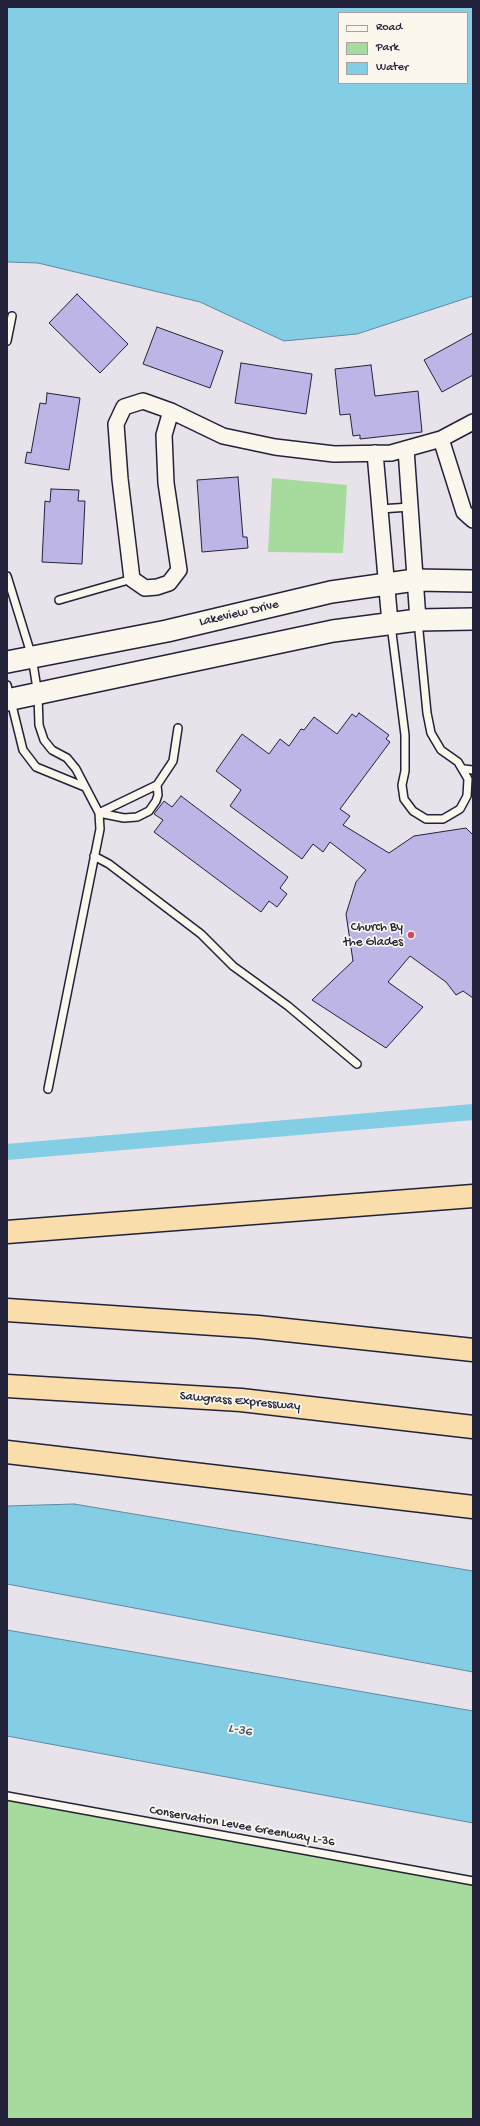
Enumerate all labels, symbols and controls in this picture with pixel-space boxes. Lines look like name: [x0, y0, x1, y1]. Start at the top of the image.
legend: [338, 12, 468, 84]
text: Road: [376, 21, 402, 35]
text: Park: [376, 41, 399, 55]
text: Water: [376, 61, 408, 75]
street label: Lakeview Drive: [198, 597, 280, 631]
place label: Church By the Glades: [344, 920, 403, 951]
marker: Church By the Glades: [406, 930, 416, 940]
street label: Sawgrass Expressway: [179, 1389, 301, 1415]
water label: L-36: [227, 1720, 253, 1742]
street label: Conservation Levee Greenway L-36: [148, 1803, 336, 1851]

